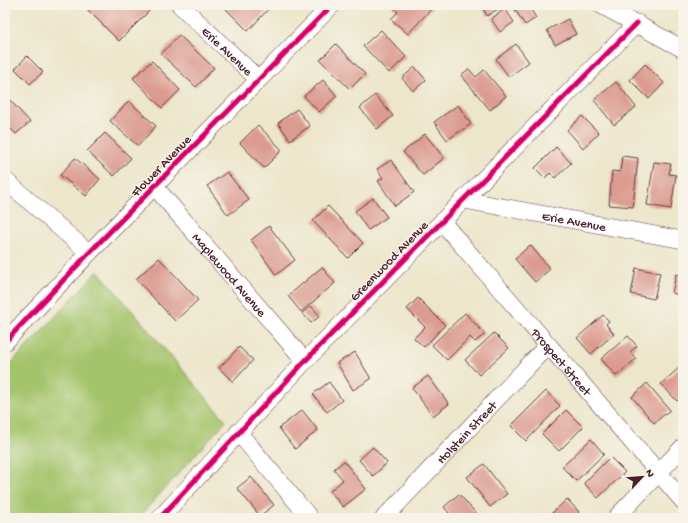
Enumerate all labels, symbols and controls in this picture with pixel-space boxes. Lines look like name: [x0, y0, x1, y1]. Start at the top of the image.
street label: Erie Avenue: [198, 25, 255, 80]
street label: Flower Avenue: [128, 133, 195, 201]
street label: Erie Avenue: [541, 209, 607, 236]
street label: Greenwood Avenue: [348, 218, 432, 305]
street label: Maplewood Avenue: [188, 231, 269, 321]
street label: Prospect Street: [527, 325, 595, 401]
street label: Holstein Street: [434, 398, 502, 468]
north arrow: [622, 457, 662, 497]
text: N: [642, 468, 656, 479]

